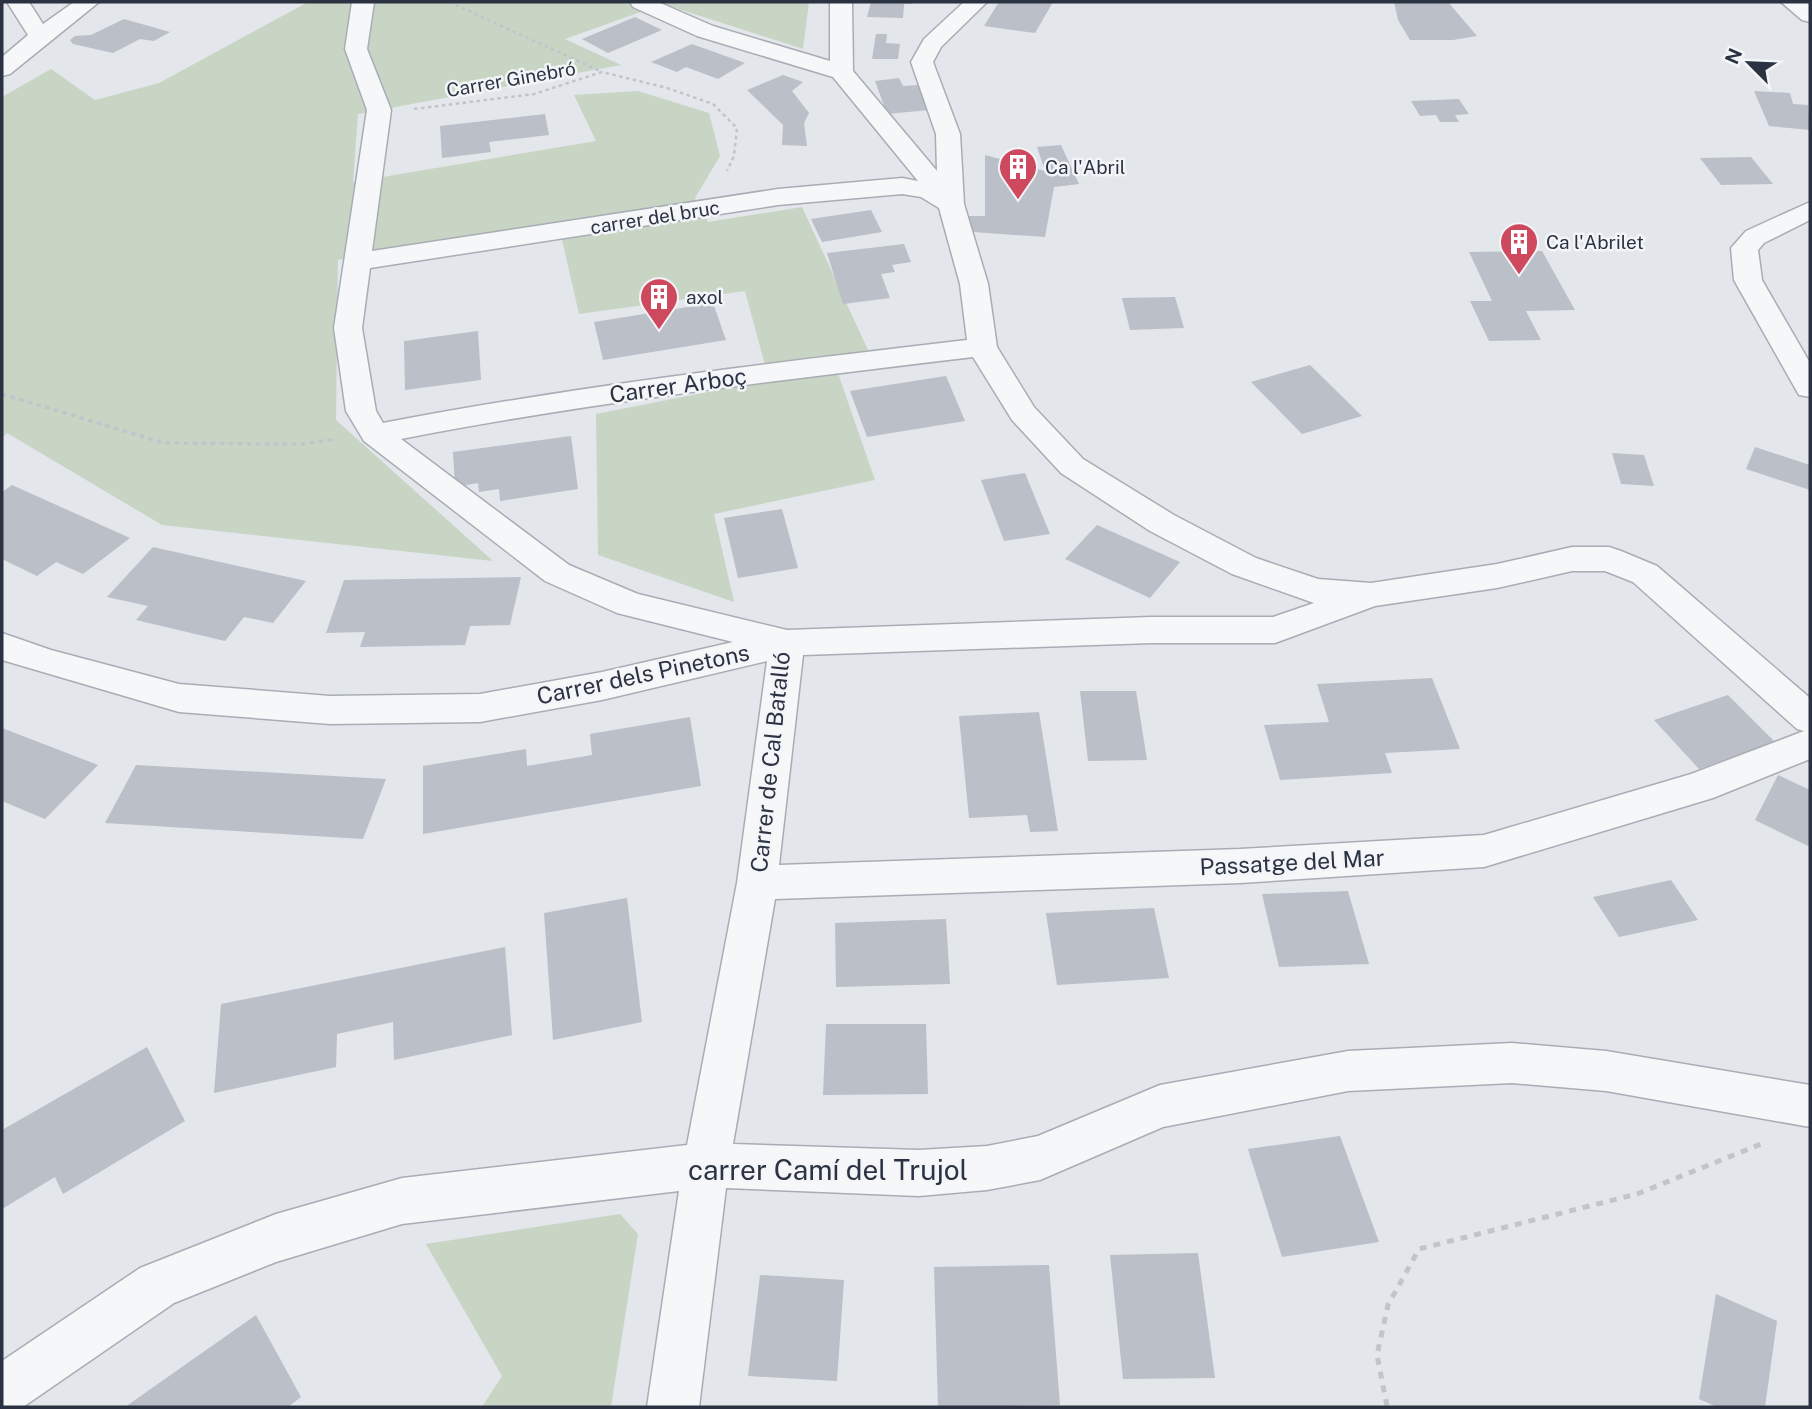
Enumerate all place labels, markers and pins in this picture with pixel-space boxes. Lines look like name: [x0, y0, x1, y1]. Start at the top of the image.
building icon: Ca l'Abril: [997, 146, 1039, 201]
place label: Ca l'Abril: [1045, 156, 1126, 178]
building icon: Ca l'Abrilet: [1498, 221, 1540, 276]
place label: Ca l'Abrilet: [1546, 231, 1644, 253]
building icon: axol: [638, 276, 680, 331]
place label: axol: [686, 286, 723, 308]

